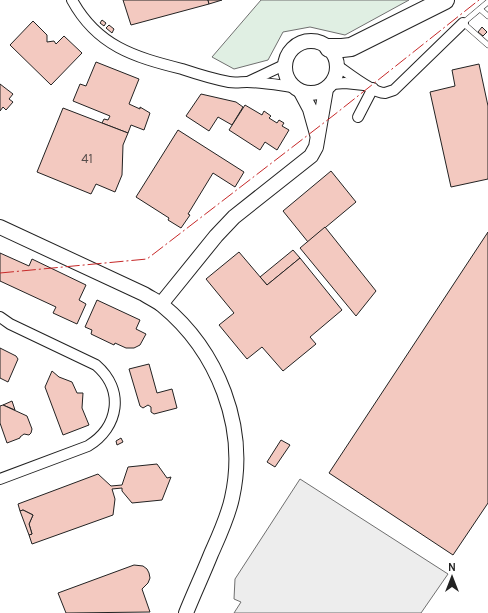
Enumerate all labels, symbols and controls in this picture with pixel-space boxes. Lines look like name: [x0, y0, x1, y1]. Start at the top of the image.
house number: 41: [81, 151, 93, 166]
north arrow: [432, 557, 472, 597]
text: N: [448, 561, 456, 574]

